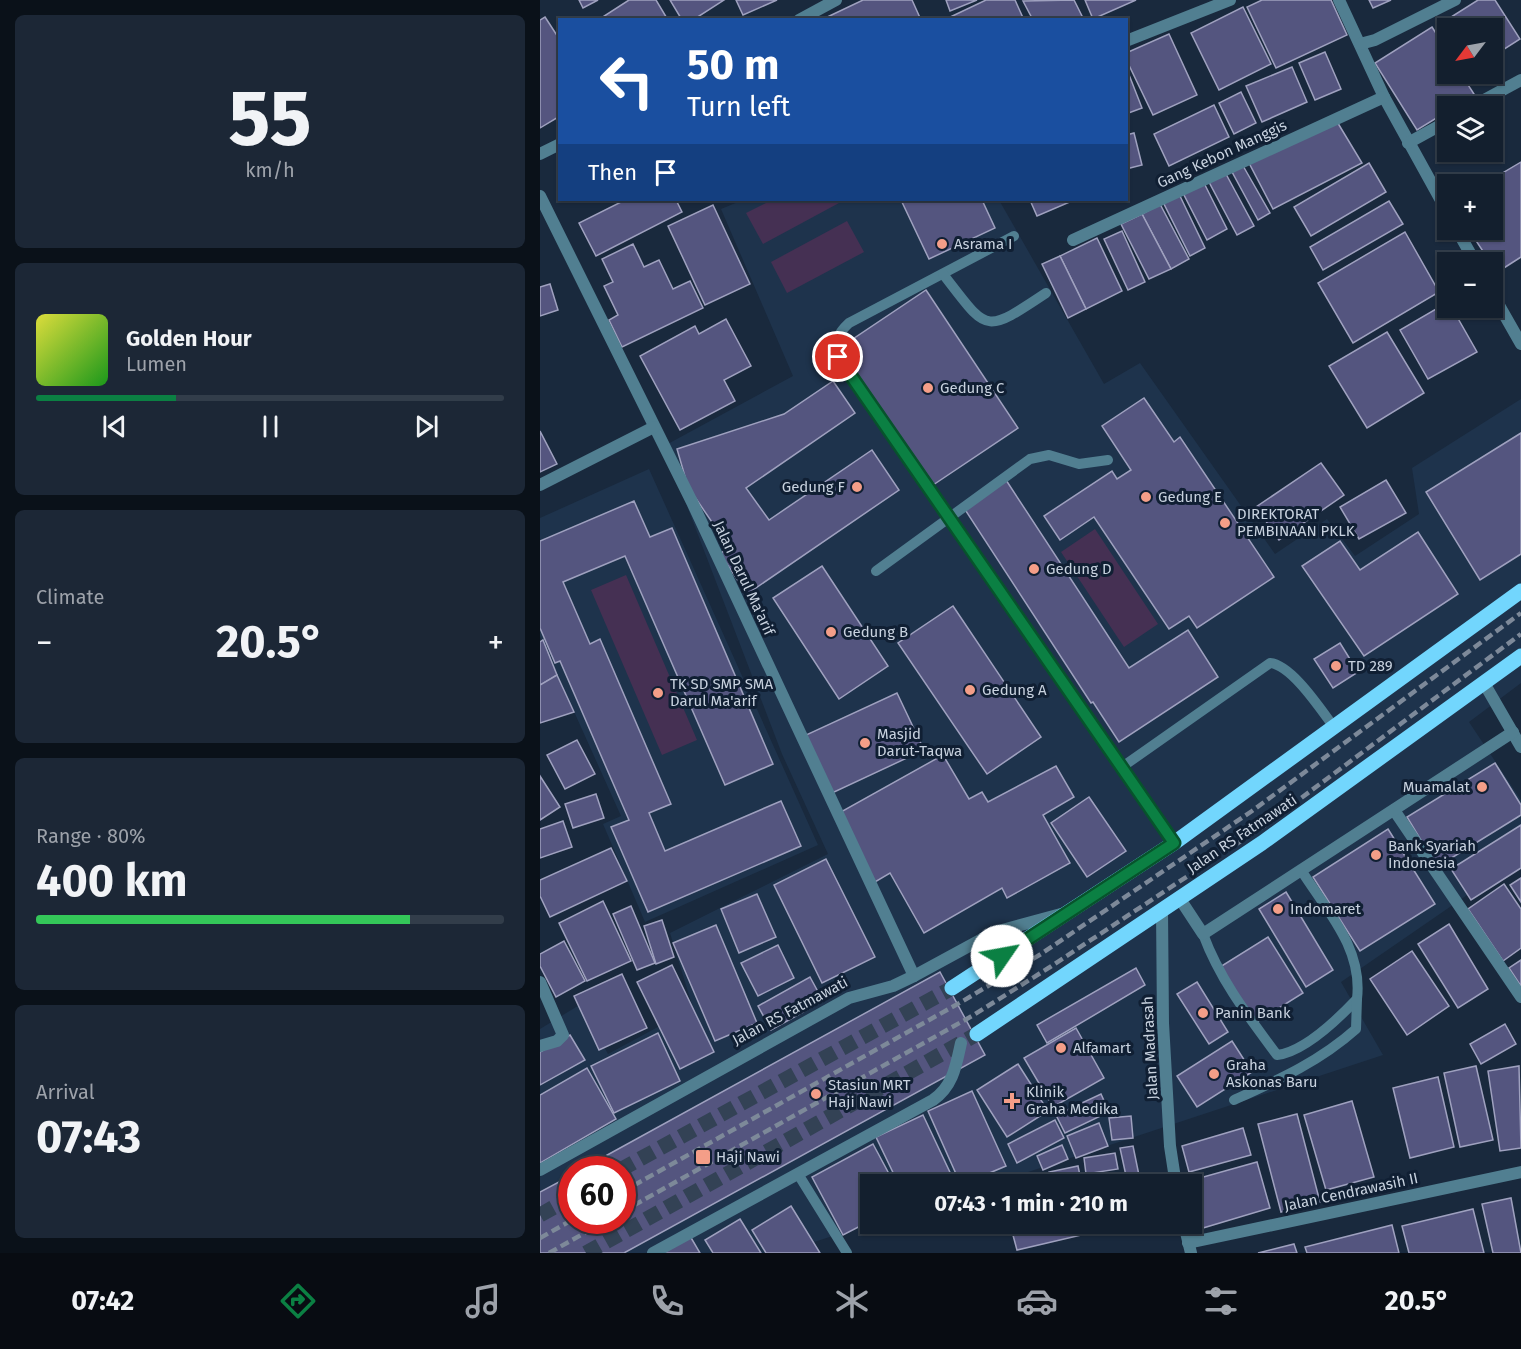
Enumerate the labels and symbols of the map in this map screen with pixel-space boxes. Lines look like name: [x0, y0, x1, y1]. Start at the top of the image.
north arrow: [1437, 18, 1503, 84]
street label: Gang Kebon Manggis: [1154, 116, 1290, 192]
place label: Asrama I: [954, 235, 1012, 253]
marker: Asrama I: [935, 237, 949, 251]
pin: [812, 331, 863, 382]
place label: Gedung C: [940, 379, 1005, 397]
marker: Gedung C: [921, 381, 935, 395]
place label: Gedung F: [782, 478, 845, 496]
marker: Gedung F: [850, 480, 864, 494]
place label: Gedung E: [1158, 488, 1222, 506]
marker: Gedung E: [1139, 490, 1153, 504]
place label: DIREKTORAT PEMBINAAN PKLK: [1237, 505, 1355, 540]
marker: DIREKTORAT PEMBINAAN PKLK: [1218, 516, 1232, 530]
street label: Jalan Darul Ma'arif: [710, 518, 779, 639]
place label: Gedung D: [1046, 560, 1112, 578]
marker: Gedung D: [1027, 562, 1041, 576]
place label: Gedung B: [843, 623, 908, 641]
marker: Gedung B: [824, 625, 838, 639]
place label: TD 289: [1348, 657, 1393, 675]
marker: TD 289: [1329, 659, 1343, 673]
place label: TK SD SMP SMA Darul Ma'arif: [670, 675, 773, 710]
place label: Gedung A: [982, 681, 1047, 699]
marker: Gedung A: [963, 683, 977, 697]
marker: TK SD SMP SMA Darul Ma'arif: [651, 686, 665, 700]
place label: Masjid Darut-Taqwa: [877, 725, 962, 760]
marker: Masjid Darut-Taqwa: [858, 736, 872, 750]
place label: Muamalat: [1403, 778, 1471, 796]
marker: Muamalat: [1475, 780, 1489, 794]
street label: Jalan RS Fatmawati: [1184, 791, 1300, 877]
place label: Bank Syariah Indonesia: [1388, 837, 1476, 872]
marker: Bank Syariah Indonesia: [1369, 848, 1383, 862]
place label: Indomaret: [1290, 900, 1361, 918]
marker: Indomaret: [1271, 902, 1285, 916]
position arrow: [970, 924, 1034, 988]
street label: Jalan RS Fatmawati: [729, 973, 851, 1049]
street label: Jalan Madrasah: [1138, 996, 1162, 1100]
place label: Panin Bank: [1215, 1004, 1291, 1022]
marker: Panin Bank: [1196, 1006, 1210, 1020]
place label: Alfamart: [1073, 1039, 1132, 1057]
marker: Alfamart: [1054, 1041, 1068, 1055]
place label: Graha Askonas Baru: [1226, 1056, 1318, 1091]
marker: Graha Askonas Baru: [1207, 1067, 1221, 1081]
place label: Stasiun MRT Haji Nawi: [828, 1076, 911, 1111]
place label: Klinik Graha Medika: [1026, 1083, 1118, 1118]
marker: Stasiun MRT Haji Nawi: [809, 1087, 823, 1101]
marker: Klinik Graha Medika: [1003, 1092, 1021, 1110]
marker: Haji Nawi: [694, 1148, 712, 1166]
place label: Haji Nawi: [716, 1148, 780, 1166]
speed limit sign: 60: [558, 1156, 636, 1234]
street label: Jalan Cendrawasih II: [1282, 1169, 1420, 1215]

